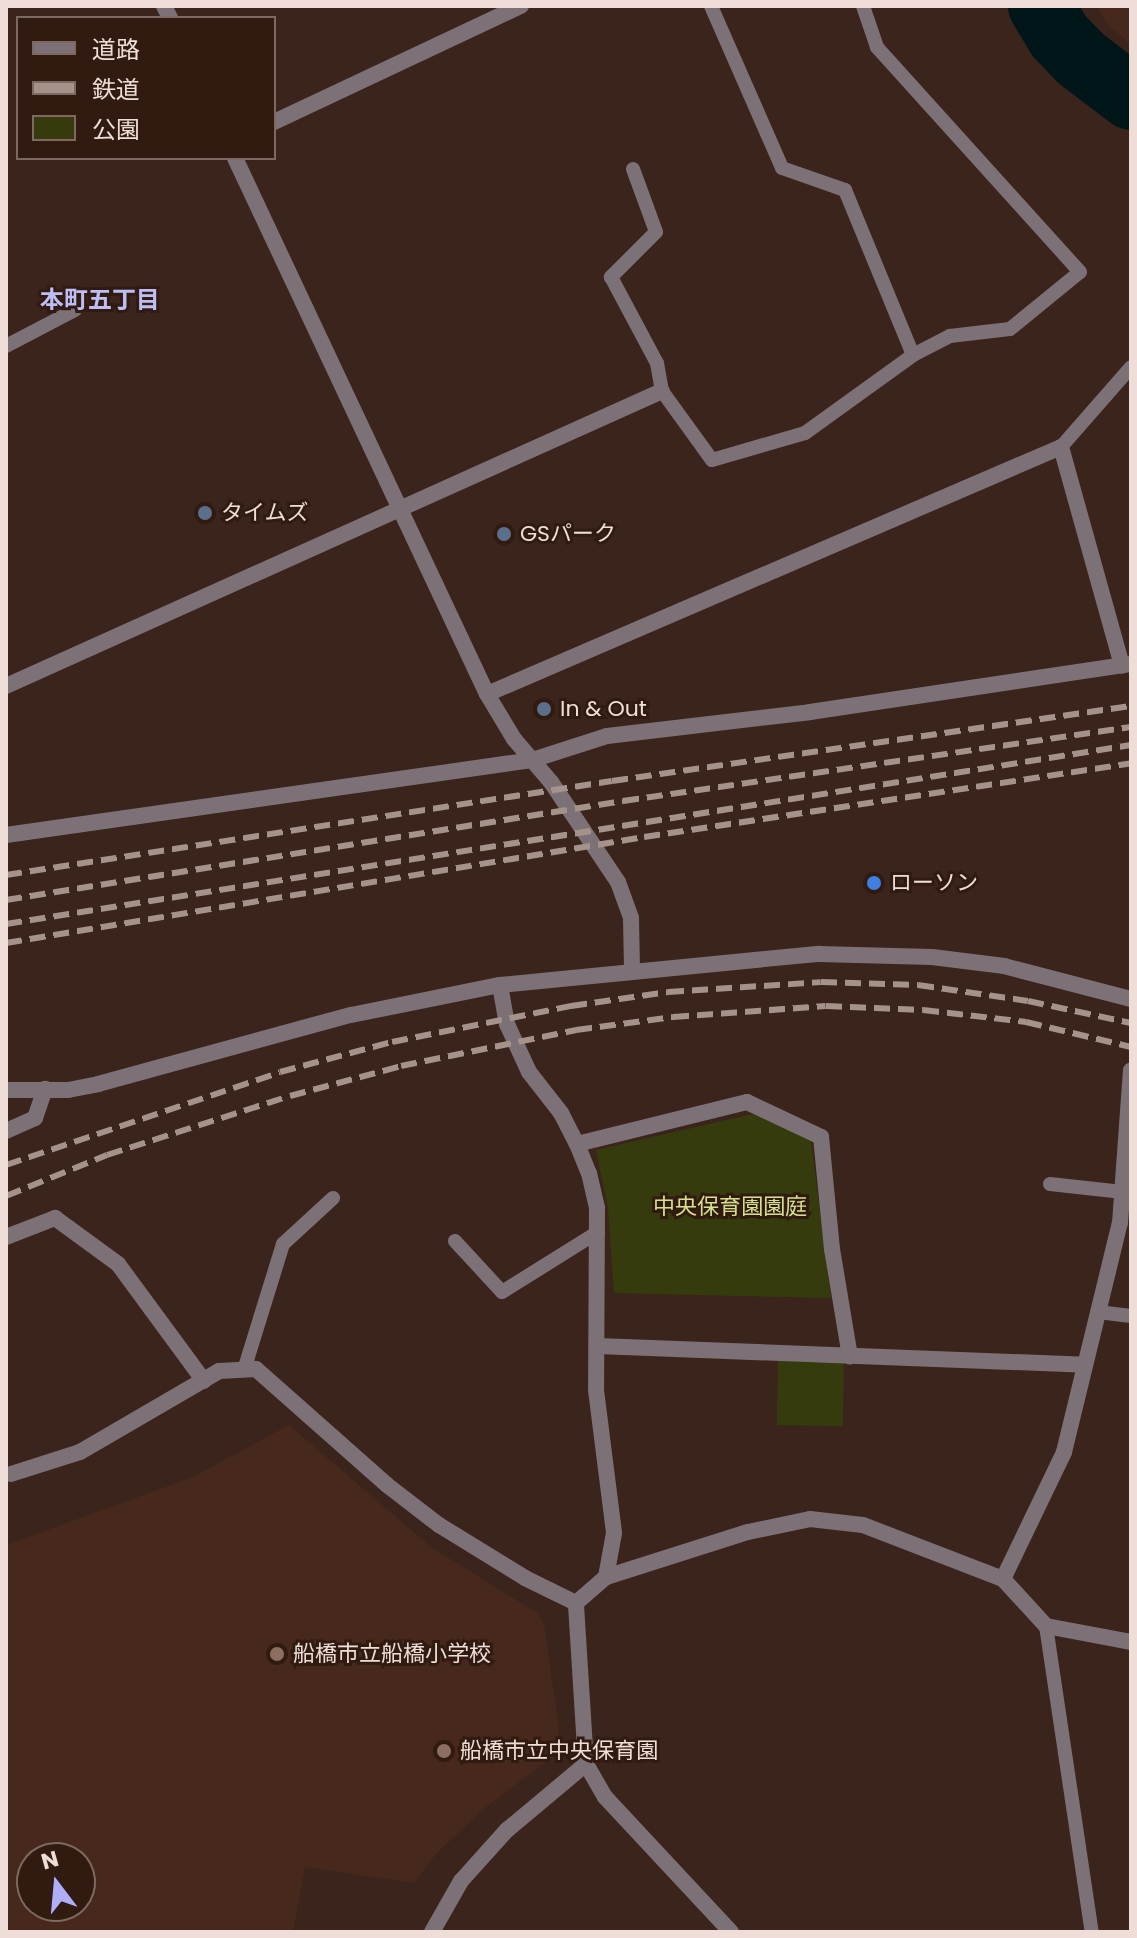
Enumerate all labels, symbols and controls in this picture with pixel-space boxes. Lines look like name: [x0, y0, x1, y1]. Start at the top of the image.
legend: [16, 16, 276, 160]
text: 道路: [92, 33, 140, 66]
text: 鉄道: [92, 73, 140, 106]
text: 公園: [92, 113, 140, 146]
district label: 本町五丁目: [40, 286, 160, 314]
place label: タイムズ: [221, 500, 309, 526]
marker: タイムズ: [196, 504, 214, 522]
place label: GSパーク: [520, 521, 616, 547]
marker: GSパーク: [495, 525, 513, 543]
place label: In & Out: [560, 696, 647, 722]
marker: In & Out: [535, 700, 553, 718]
place label: ローソン: [890, 870, 978, 896]
marker: ローソン: [865, 874, 883, 892]
park label: 中央保育園園庭: [653, 1194, 807, 1220]
place label: 船橋市立船橋小学校: [293, 1641, 491, 1667]
marker: 船橋市立船橋小学校: [268, 1645, 286, 1663]
place label: 船橋市立中央保育園: [460, 1738, 658, 1764]
marker: 船橋市立中央保育園: [435, 1742, 453, 1760]
north arrow: [16, 1842, 96, 1922]
text: N: [38, 1843, 62, 1878]

